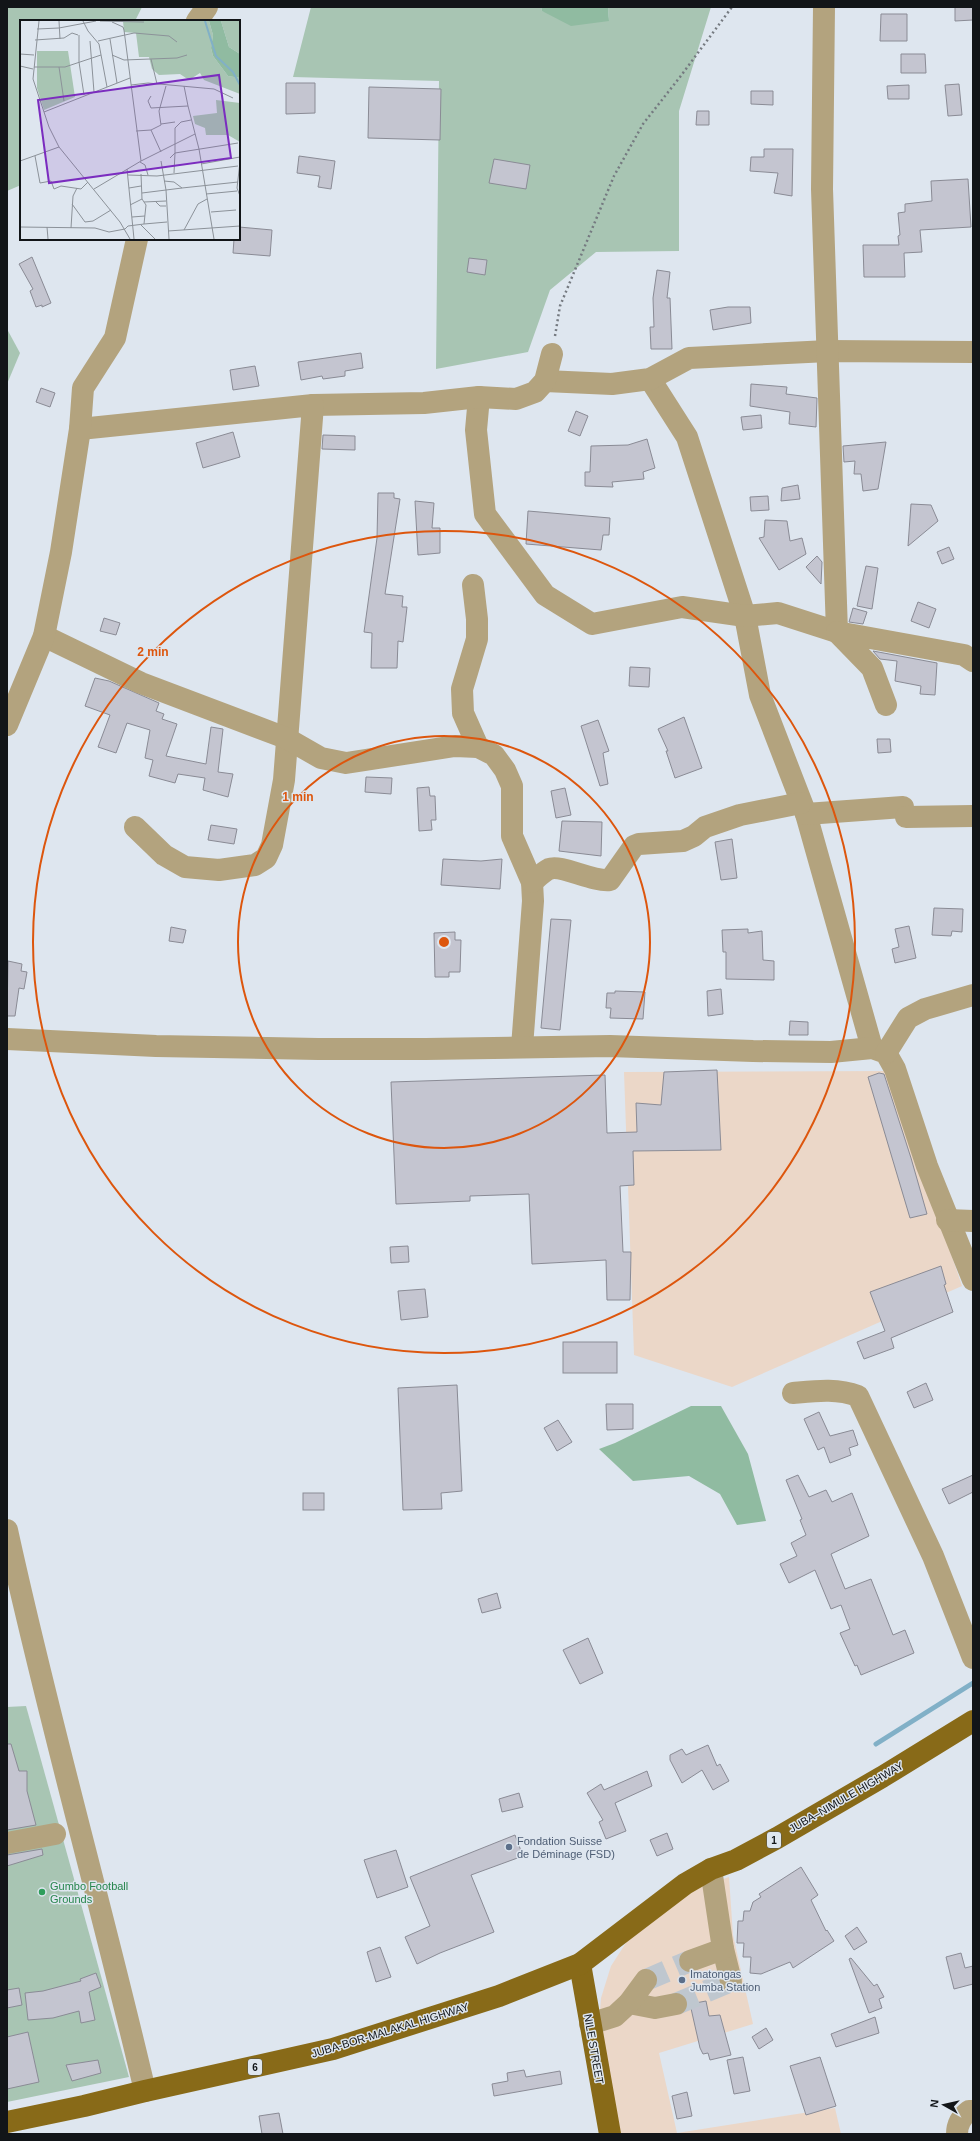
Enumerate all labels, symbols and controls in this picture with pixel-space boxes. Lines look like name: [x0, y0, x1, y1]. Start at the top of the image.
inset map: [20, 20, 240, 240]
text: 2 min: [137, 645, 169, 659]
text: 1 min: [282, 790, 314, 804]
centre of rings: [437, 935, 451, 949]
street label: JUBA–NIMULE HIGHWAY: [787, 1759, 906, 1835]
road number: 1: [767, 1832, 781, 1848]
place label: Fondation Suisse de Déminage (FSD): [517, 1835, 615, 1860]
marker: Fondation Suisse de Déminage (FSD): [504, 1842, 514, 1852]
place label: Gumbo Football Grounds: [50, 1880, 128, 1905]
marker: Gumbo Football Grounds: [37, 1887, 47, 1897]
place label: Imatongas Jumba Station: [690, 1968, 760, 1993]
marker: Imatongas Jumba Station: [677, 1975, 687, 1985]
street label: JUBA-BOR-MALAKAL HIGHWAY: [310, 2000, 471, 2060]
street label: NILE STREET: [582, 2013, 606, 2085]
road number: 6: [248, 2059, 262, 2075]
north arrow: [924, 2085, 964, 2125]
text: N: [928, 2099, 941, 2108]

